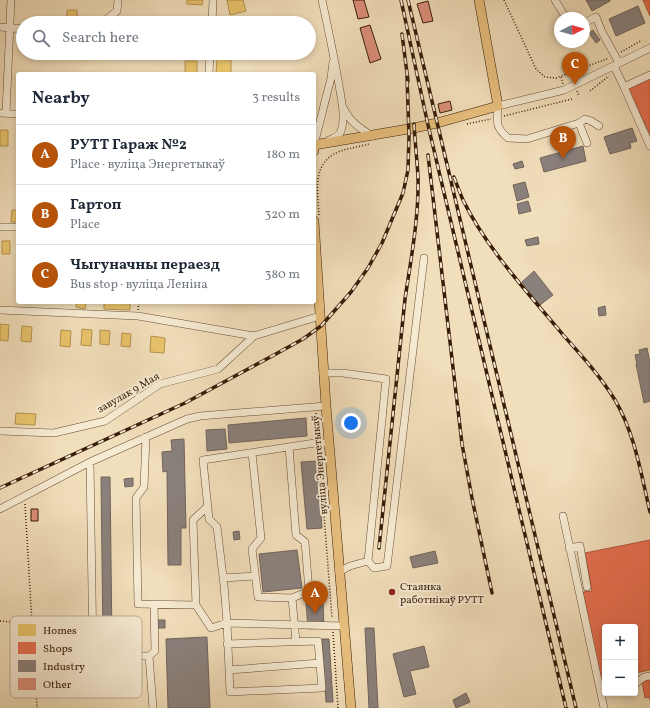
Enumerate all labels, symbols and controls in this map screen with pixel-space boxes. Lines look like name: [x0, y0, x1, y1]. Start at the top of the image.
north arrow: [554, 12, 590, 48]
search box: [16, 16, 316, 60]
icon: search: [30, 27, 52, 49]
text: Search here: [62, 28, 139, 49]
pin: C: [562, 52, 588, 85]
text: Nearby: [32, 87, 90, 110]
text: 3 results: [252, 89, 300, 107]
pin: B: [550, 126, 576, 159]
text: РУТТ Гараж №2: [70, 135, 187, 156]
text: A: [40, 146, 50, 164]
text: 180 m: [266, 146, 300, 164]
text: Place · вуліца Энергетыкаў: [70, 156, 225, 174]
text: Гартоп: [70, 195, 121, 216]
text: B: [41, 206, 49, 224]
text: 320 m: [265, 206, 300, 224]
text: Place: [70, 216, 100, 234]
text: Чыгуначны пераезд: [70, 255, 220, 276]
text: C: [41, 266, 49, 284]
text: 380 m: [265, 266, 300, 284]
text: Bus stop · вуліца Леніна: [70, 276, 208, 294]
street label: завулак 9 Мая: [95, 369, 163, 417]
your location: [341, 413, 361, 433]
street label: вуліца Энергетыкаў: [309, 415, 332, 515]
place label: Стаянка работнікаў РУТТ: [400, 580, 484, 608]
pin: A: [302, 581, 328, 614]
marker: Стаянка работнікаў РУТТ: [387, 587, 397, 597]
legend: [10, 616, 142, 698]
text: Homes: [43, 624, 77, 639]
map controls: [602, 624, 638, 696]
button: +: [602, 624, 638, 660]
text: Shops: [43, 642, 73, 657]
text: Industry: [43, 660, 85, 675]
button: −: [602, 660, 638, 696]
text: Other: [43, 678, 72, 693]

